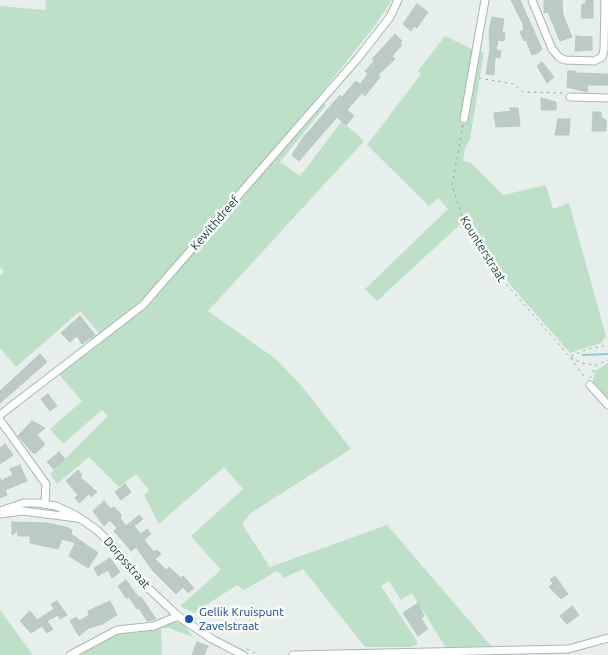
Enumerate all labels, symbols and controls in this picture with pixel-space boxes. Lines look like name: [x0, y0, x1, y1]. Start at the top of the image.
street label: Kewithdreef: [188, 193, 242, 253]
street label: Kounterstraat: [457, 213, 509, 285]
street label: Dorpsstraat: [101, 534, 153, 592]
place label: Gellik Kruispunt Zavelstraat: [199, 605, 284, 633]
marker: Gellik Kruispunt Zavelstraat: [183, 613, 195, 625]

